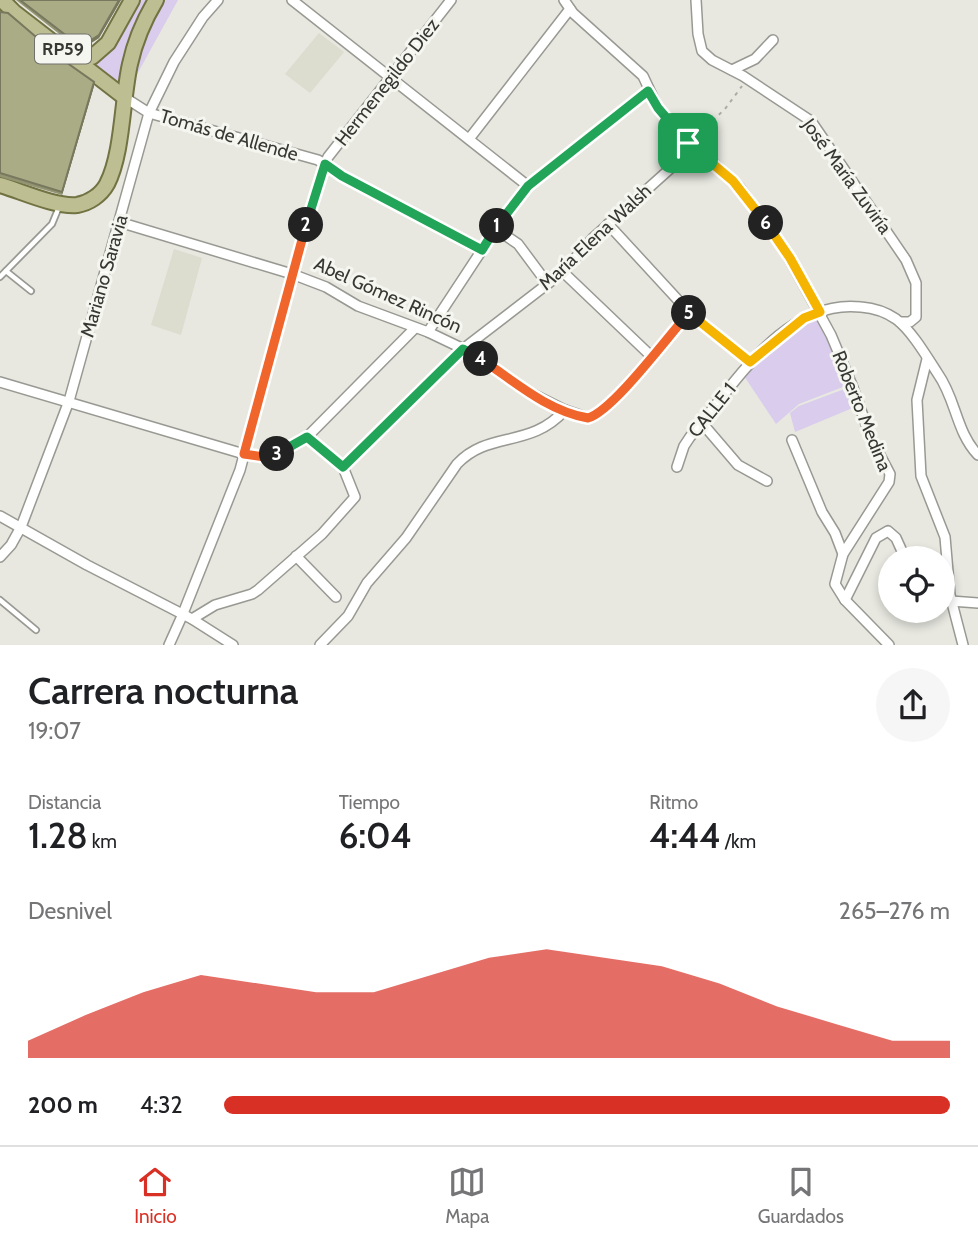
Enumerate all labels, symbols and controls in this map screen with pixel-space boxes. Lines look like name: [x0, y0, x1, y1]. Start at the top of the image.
street label: Hermenegildo Diez: [330, 14, 444, 150]
road number: RP59: [35, 34, 91, 64]
street label: Tomás de Allende: [157, 104, 301, 166]
pin: [658, 113, 718, 173]
street label: José María Zuviría: [797, 113, 897, 238]
icon: arrive: [669, 124, 707, 162]
street label: María Elena Walsh: [534, 179, 656, 295]
pin: 6: [748, 206, 784, 241]
pin: 2: [288, 208, 324, 243]
pin: 1: [480, 208, 514, 244]
text: 6: [760, 211, 771, 234]
street label: Mariano Saravia: [76, 212, 132, 340]
text: 2: [300, 213, 311, 236]
text: 1: [493, 214, 500, 237]
street label: Abel Gómez Rincón: [311, 252, 465, 338]
pin: 5: [672, 296, 706, 330]
text: 5: [683, 301, 694, 324]
pin: 4: [463, 342, 498, 376]
text: 4: [475, 347, 486, 370]
street label: Roberto Medina: [827, 347, 897, 475]
street label: CALLE 1: [683, 378, 741, 442]
pin: 3: [260, 436, 294, 472]
text: 3: [271, 442, 282, 465]
map controls: [878, 546, 955, 623]
button: locate: [878, 546, 955, 623]
text: Carrera nocturna: [28, 667, 298, 714]
button: share: [876, 668, 950, 742]
text: 19:07: [28, 717, 81, 745]
text: Distancia: [28, 791, 102, 814]
text: Tiempo: [339, 791, 400, 814]
text: Ritmo: [649, 791, 698, 814]
text: 1.28: [28, 814, 88, 857]
text: 6:04: [339, 814, 412, 857]
text: 4:44: [649, 814, 721, 857]
text: km: [88, 830, 117, 853]
text: /km: [721, 830, 756, 853]
text: Desnivel: [28, 897, 112, 925]
text: 265–276 m: [839, 897, 950, 925]
text: 200 m: [28, 1091, 98, 1119]
text: 4:32: [140, 1091, 183, 1119]
tab: Inicio: [134, 1163, 177, 1228]
tab: Mapa: [445, 1163, 489, 1228]
tab: Guardados: [758, 1163, 844, 1228]

